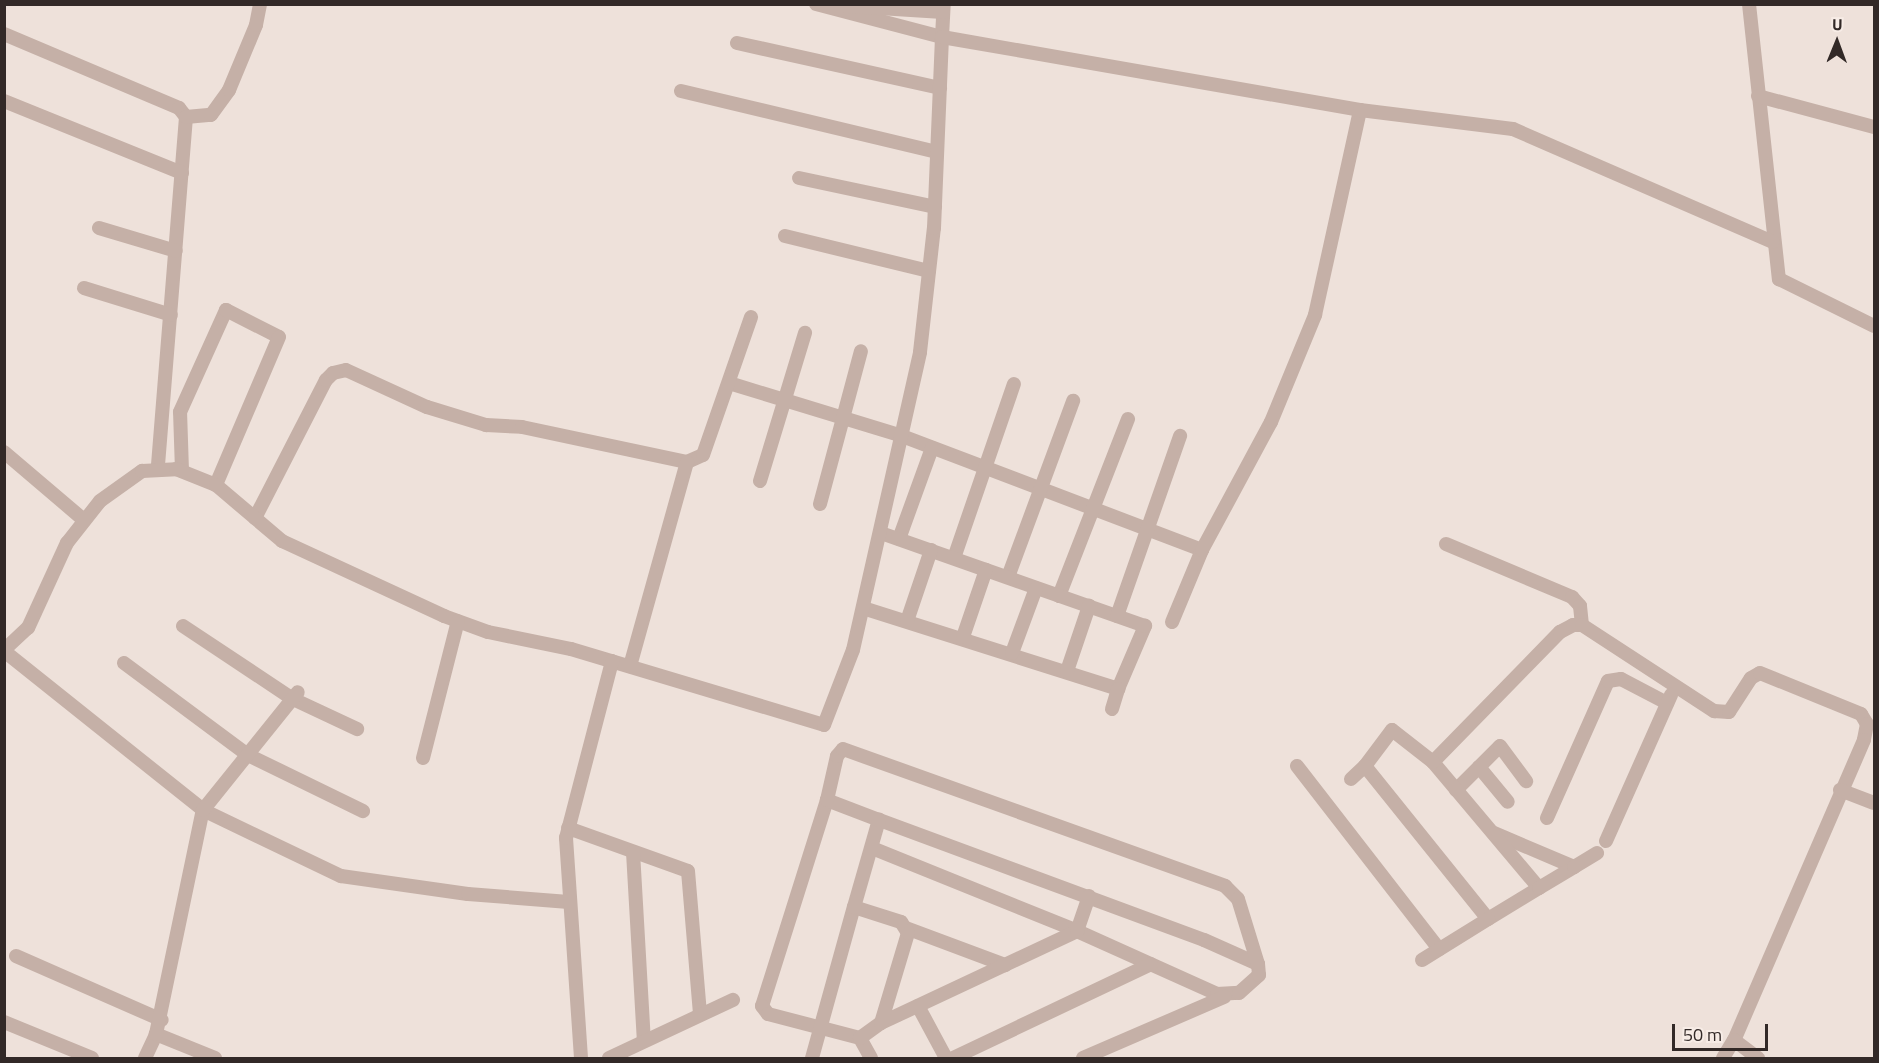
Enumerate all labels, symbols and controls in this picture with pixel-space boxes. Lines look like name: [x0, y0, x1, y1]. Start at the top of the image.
north arrow: [1807, 12, 1867, 72]
text: U: [1832, 12, 1843, 36]
scale bar: [1675, 1012, 1771, 1050]
text: 50 m: [1683, 1021, 1722, 1048]

